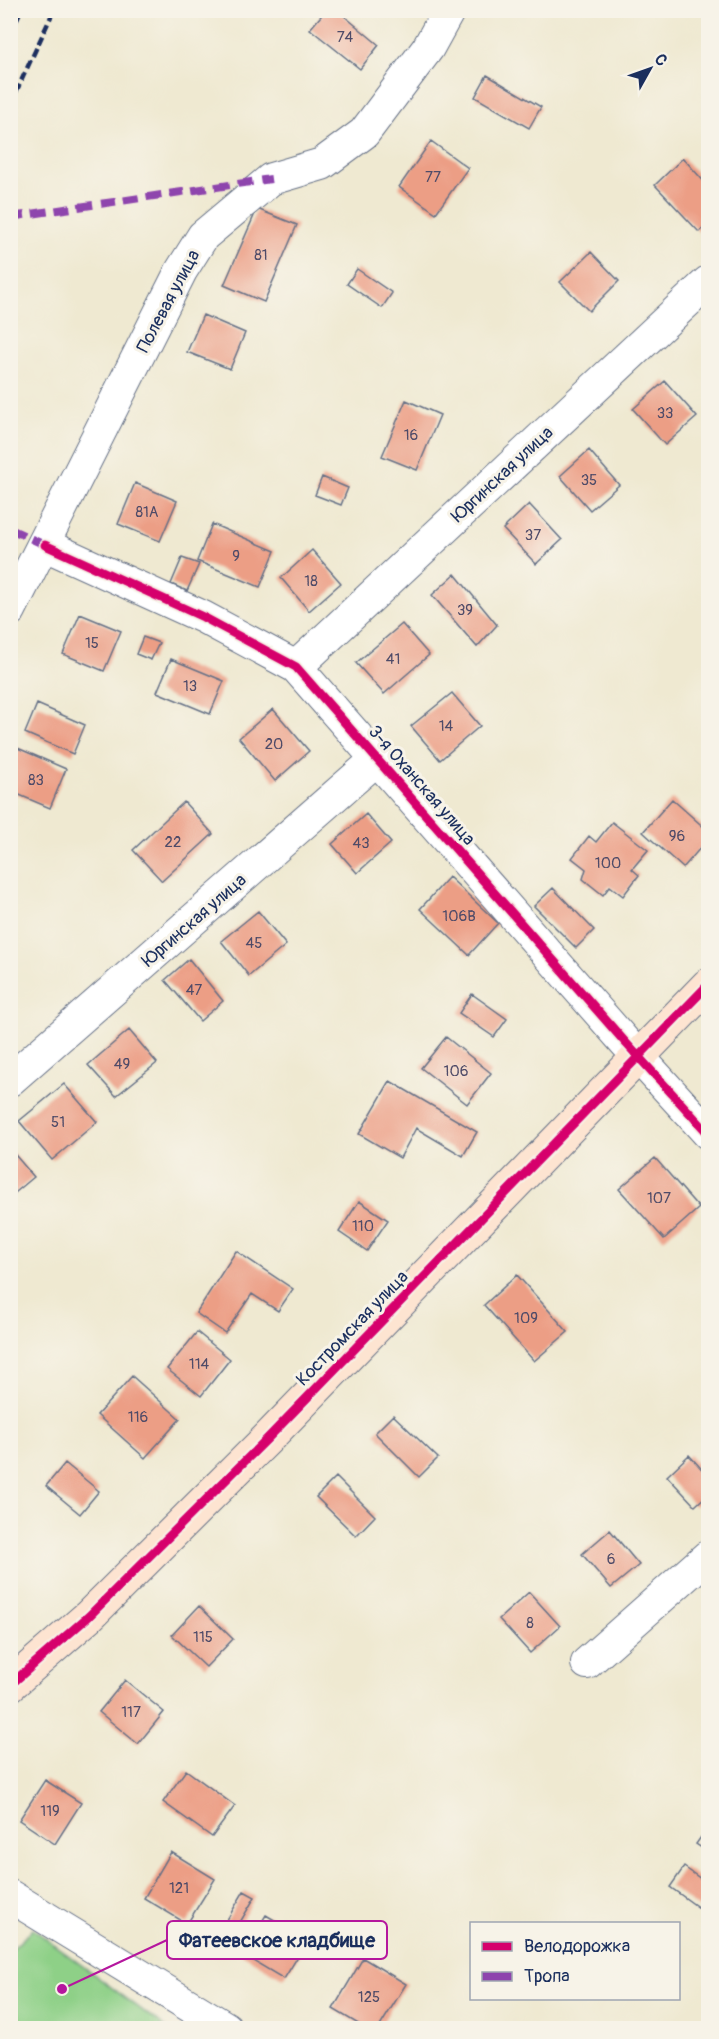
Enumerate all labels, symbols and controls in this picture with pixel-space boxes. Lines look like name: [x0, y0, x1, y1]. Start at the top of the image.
house number: 74: [337, 28, 354, 47]
north arrow: [620, 39, 680, 99]
text: С: [650, 50, 672, 70]
house number: 77: [425, 168, 441, 187]
street label: Полевая улица: [132, 246, 205, 357]
house number: 81: [254, 246, 268, 265]
house number: 33: [657, 404, 673, 423]
street label: Юргинская улица: [447, 421, 558, 527]
house number: 16: [404, 426, 418, 445]
house number: 35: [581, 471, 597, 490]
house number: 81А: [135, 503, 159, 522]
house number: 37: [525, 526, 541, 545]
house number: 9: [232, 547, 240, 566]
house number: 18: [304, 572, 318, 591]
house number: 39: [457, 601, 473, 620]
house number: 15: [85, 634, 99, 653]
house number: 41: [386, 650, 400, 669]
house number: 13: [183, 677, 197, 696]
house number: 14: [439, 717, 454, 736]
street label: 3-я Оханская улица: [363, 720, 480, 850]
house number: 20: [265, 735, 283, 754]
house number: 83: [28, 771, 44, 790]
house number: 96: [669, 827, 685, 846]
house number: 22: [165, 833, 181, 852]
house number: 43: [352, 834, 370, 853]
house number: 100: [595, 854, 621, 873]
street label: Юргинская улица: [137, 869, 251, 972]
house number: 106В: [442, 907, 476, 926]
house number: 45: [246, 934, 262, 953]
house number: 47: [186, 981, 202, 1000]
house number: 49: [114, 1055, 130, 1074]
house number: 106: [444, 1062, 468, 1081]
house number: 51: [51, 1113, 65, 1132]
house number: 107: [647, 1189, 671, 1208]
house number: 110: [352, 1217, 374, 1236]
street label: Костромская улица: [291, 1266, 413, 1391]
house number: 109: [514, 1309, 538, 1328]
house number: 114: [189, 1355, 210, 1374]
house number: 116: [128, 1408, 148, 1427]
house number: 6: [607, 1550, 615, 1569]
house number: 8: [526, 1614, 534, 1633]
house number: 115: [193, 1628, 213, 1647]
house number: 117: [121, 1703, 141, 1722]
house number: 119: [40, 1802, 60, 1821]
house number: 121: [169, 1879, 189, 1898]
callout: Фатеевское кладбище: [167, 1921, 387, 1959]
legend: [470, 1922, 680, 2000]
text: Фатеевское кладбище: [178, 1928, 376, 1953]
text: Велодорожка: [524, 1935, 630, 1958]
text: Тропа: [524, 1965, 570, 1988]
house number: 125: [358, 1988, 380, 2007]

